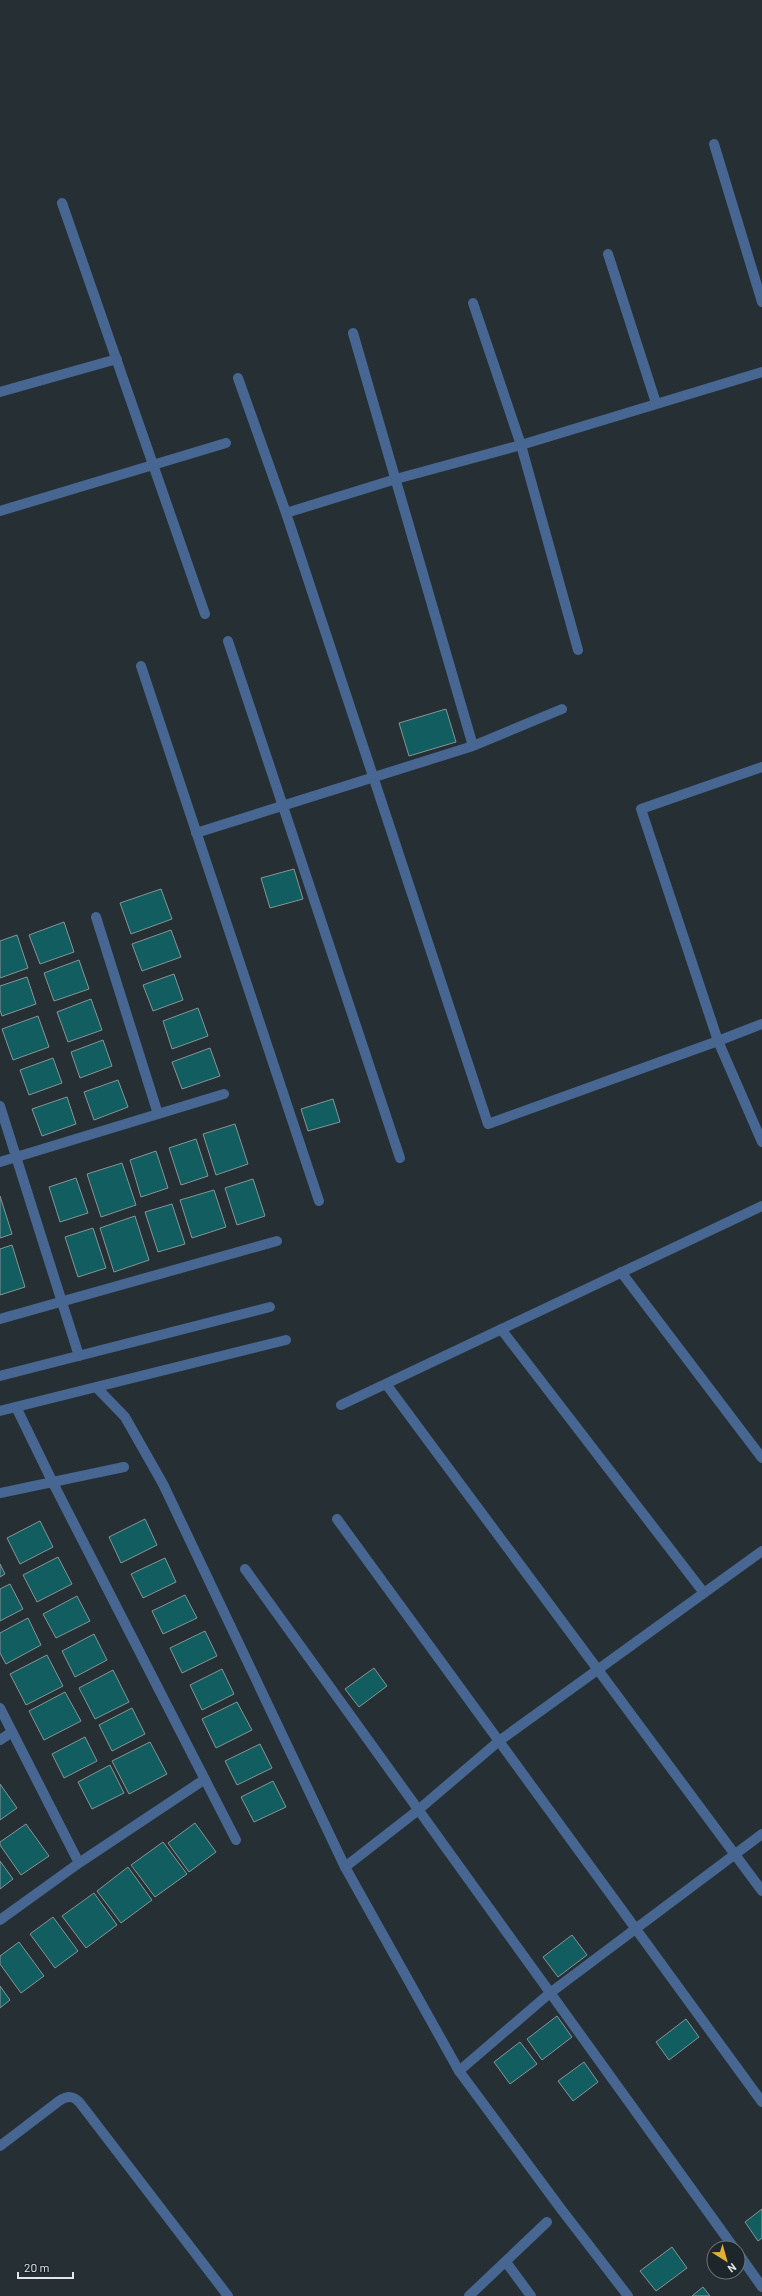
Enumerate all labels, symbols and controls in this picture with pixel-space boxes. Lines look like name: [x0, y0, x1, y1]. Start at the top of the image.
north arrow: [706, 2240, 746, 2280]
scale bar: [18, 2254, 73, 2280]
text: 20 m: [24, 2260, 50, 2274]
text: N: [725, 2261, 739, 2276]

